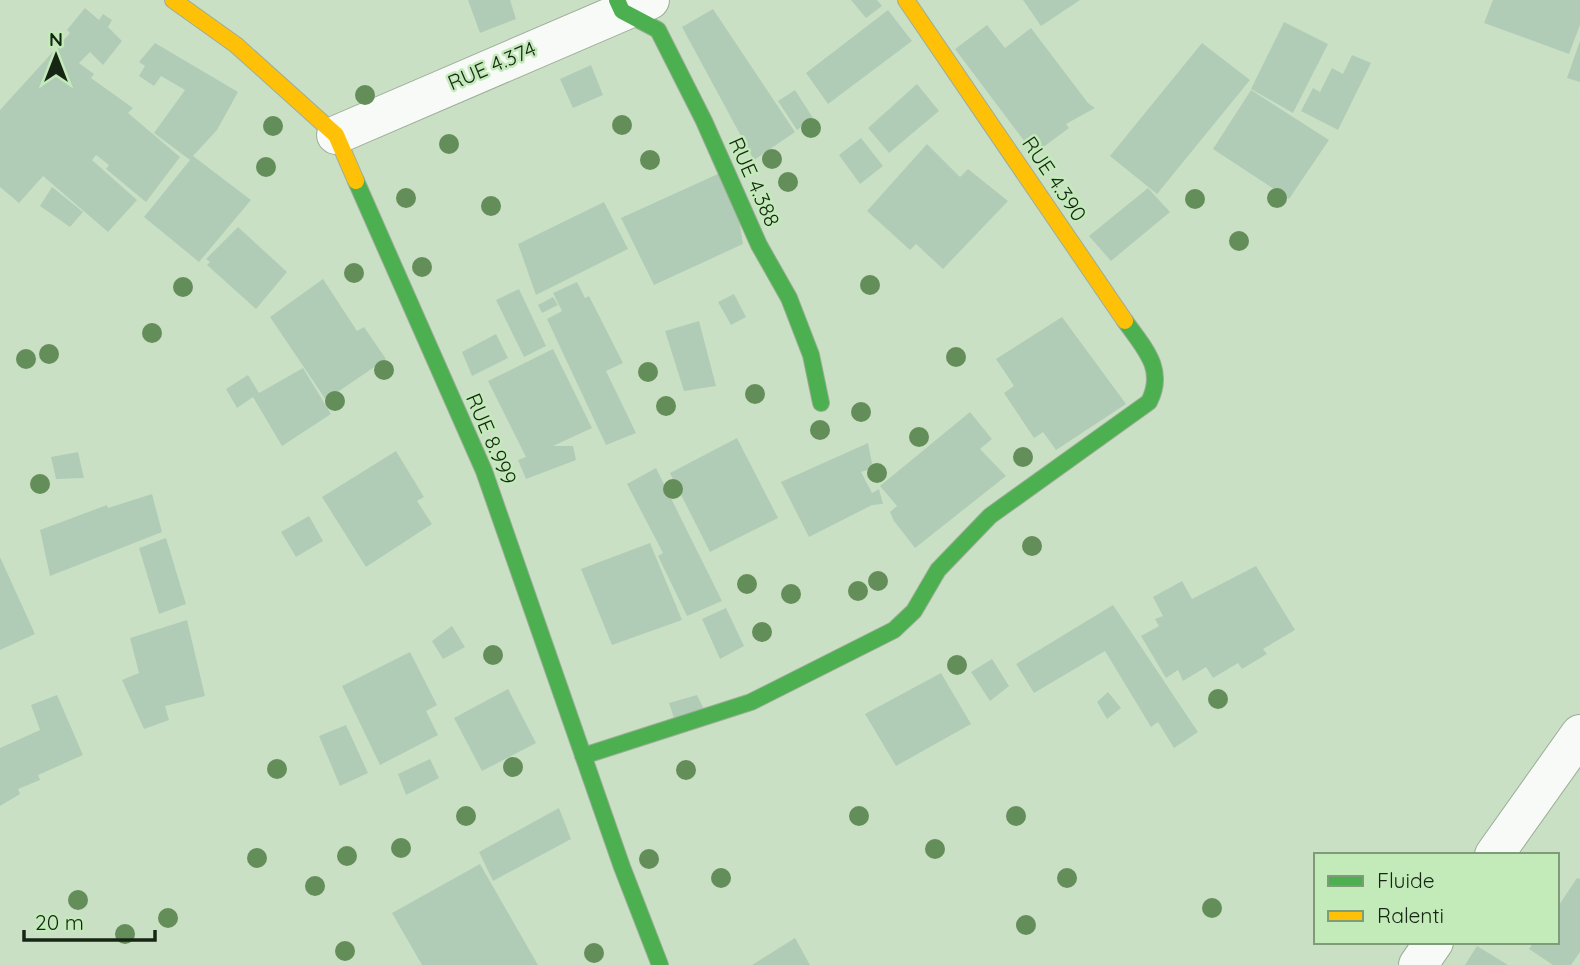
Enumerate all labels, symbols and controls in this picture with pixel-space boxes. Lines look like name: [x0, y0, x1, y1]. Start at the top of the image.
north arrow: [21, 21, 91, 91]
text: N: [49, 27, 63, 51]
street label: RUE 4.374: [444, 35, 540, 95]
street label: RUE 4.390: [1017, 131, 1093, 226]
street label: RUE 4.388: [724, 133, 786, 230]
street label: RUE 8.999: [461, 389, 523, 488]
legend: [1314, 853, 1559, 944]
text: Fluide: [1377, 867, 1435, 893]
scale bar: [24, 898, 156, 942]
text: Ralenti: [1377, 902, 1444, 928]
text: 20 m: [35, 909, 84, 935]

